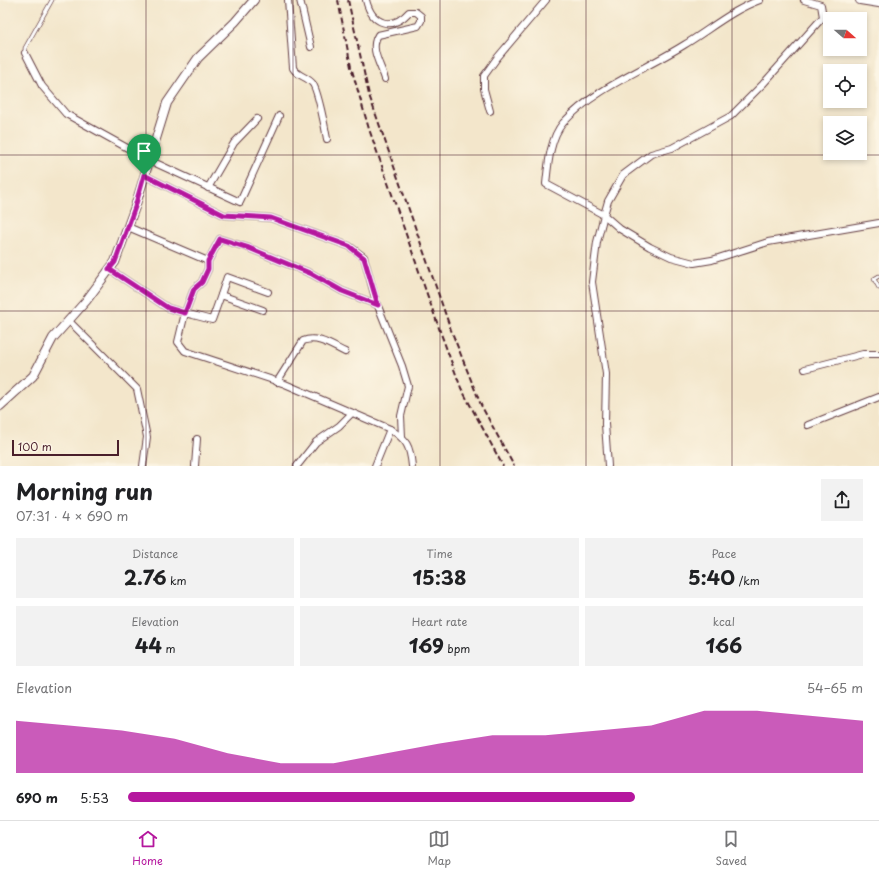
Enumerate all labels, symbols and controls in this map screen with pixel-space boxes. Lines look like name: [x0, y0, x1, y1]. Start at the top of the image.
north arrow: [823, 12, 867, 56]
map controls: [823, 12, 867, 160]
button: locate: [823, 64, 867, 108]
button: layers: [823, 116, 867, 160]
pin: [127, 134, 161, 175]
icon: arrive: [133, 140, 155, 162]
scale bar: [12, 438, 119, 457]
text: 100 m: [18, 438, 52, 455]
text: Morning run: [16, 474, 153, 507]
button: share: [821, 479, 863, 521]
text: 07:31 · 4 × 690 m: [16, 506, 128, 525]
text: Distance: [132, 545, 178, 562]
text: Time: [426, 545, 452, 562]
text: Pace: [711, 545, 736, 562]
text: 2.76: [124, 562, 167, 592]
text: 15:38: [413, 562, 466, 592]
text: 5:40: [688, 562, 735, 592]
text: km: [167, 572, 187, 589]
text: /km: [735, 572, 760, 589]
text: Elevation: [131, 613, 179, 630]
text: Heart rate: [412, 613, 467, 630]
text: kcal: [713, 613, 735, 630]
text: 44: [135, 630, 162, 660]
text: 169: [409, 630, 444, 660]
text: 166: [706, 630, 742, 660]
text: m: [162, 640, 176, 657]
text: bpm: [444, 640, 470, 657]
text: Elevation: [16, 678, 72, 697]
text: 54–65 m: [807, 678, 863, 697]
text: 690 m: [16, 788, 58, 807]
text: 5:53: [80, 788, 109, 807]
tab: Home: [132, 828, 163, 869]
tab: Map: [427, 828, 451, 869]
tab: Saved: [716, 828, 747, 869]

